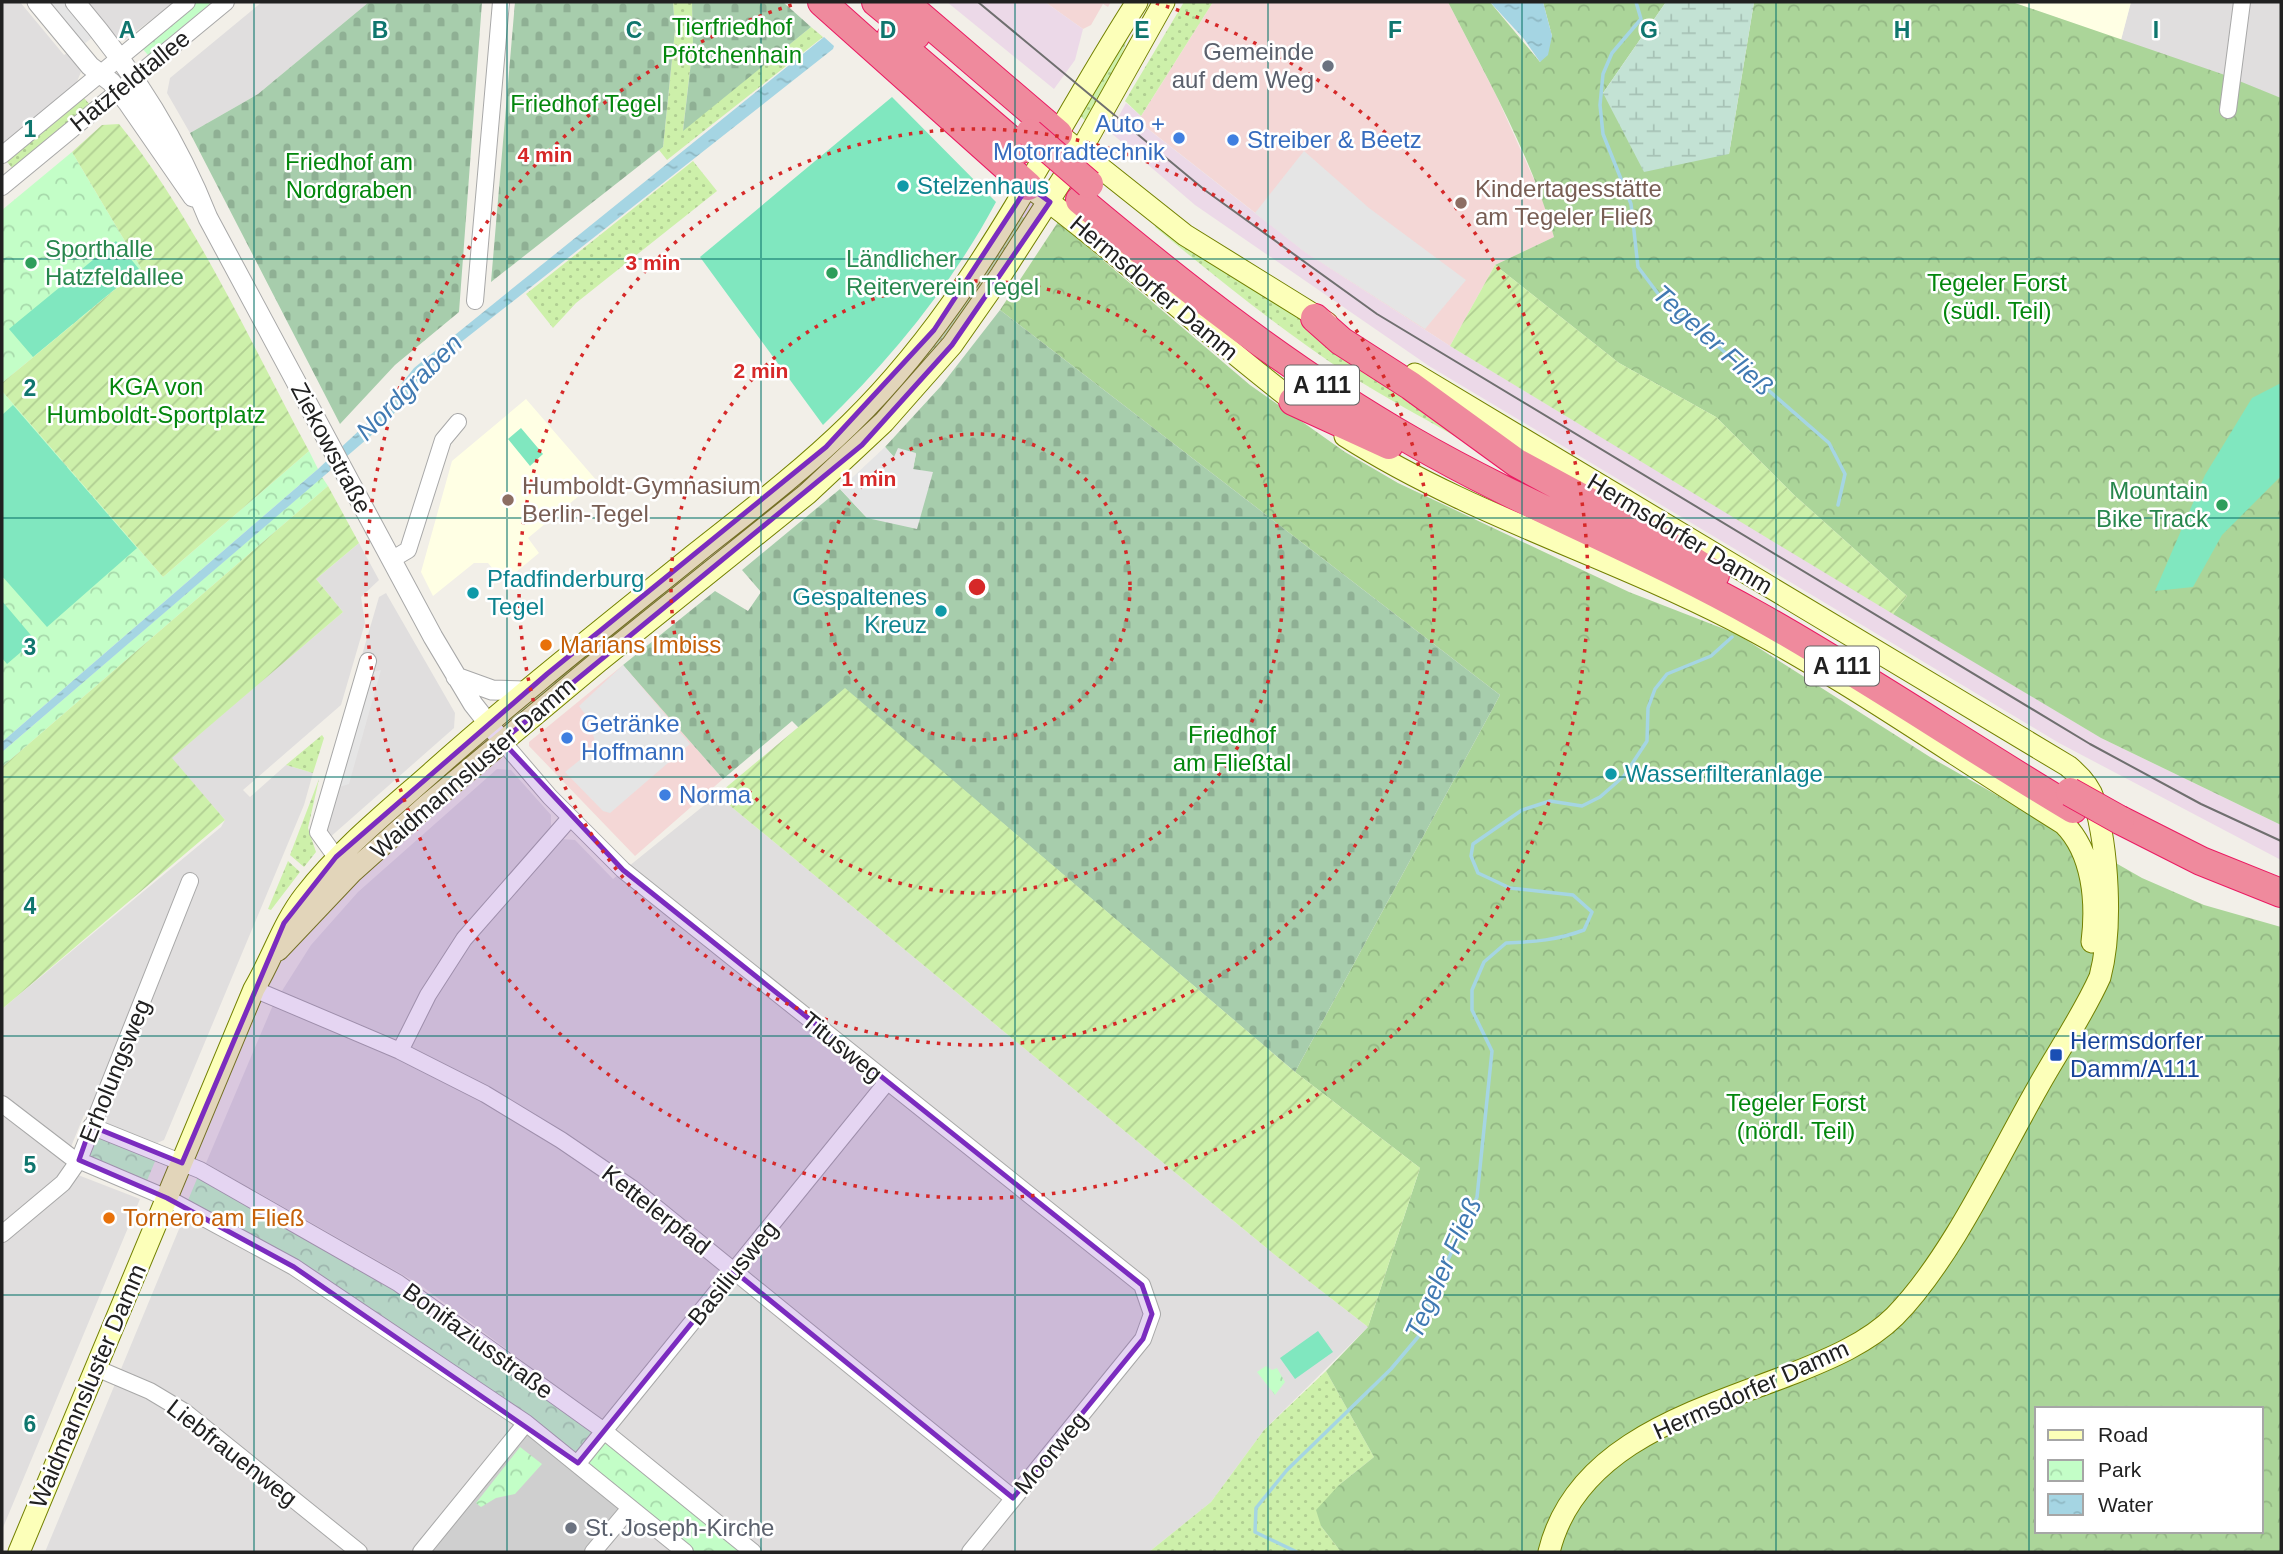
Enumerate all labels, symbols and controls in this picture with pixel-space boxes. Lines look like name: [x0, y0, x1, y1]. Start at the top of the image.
park label: Tierfriedhof Pfötchenhain: [662, 13, 802, 68]
text: A: [119, 17, 135, 43]
text: B: [372, 17, 388, 43]
text: C: [626, 17, 642, 43]
text: D: [880, 17, 896, 43]
text: E: [1134, 17, 1150, 43]
text: F: [1388, 17, 1402, 43]
text: G: [1640, 17, 1658, 43]
text: H: [1894, 17, 1910, 43]
text: I: [2153, 17, 2159, 43]
street label: Hatzfeldtallee: [65, 24, 195, 137]
place label: Gemeinde auf dem Weg: [1172, 38, 1314, 93]
marker: Gemeinde auf dem Weg: [1320, 58, 1336, 74]
park label: Friedhof Tegel: [510, 90, 662, 117]
place label: Auto + Motorradtechnik: [993, 110, 1166, 165]
text: 1: [24, 116, 37, 142]
place label: Streiber & Beetz: [1247, 126, 1422, 153]
marker: Auto + Motorradtechnik: [1171, 130, 1187, 146]
marker: Streiber & Beetz: [1225, 132, 1241, 148]
text: 4 min: [518, 143, 572, 166]
park label: Friedhof am Nordgraben: [285, 148, 413, 203]
place label: Stelzenhaus: [917, 172, 1049, 199]
place label: Kindertagesstätte am Tegeler Fließ: [1475, 175, 1662, 230]
marker: Stelzenhaus: [895, 178, 911, 194]
marker: Kindertagesstätte am Tegeler Fließ: [1453, 195, 1469, 211]
street label: Hermsdorfer Damm: [1065, 210, 1244, 366]
place label: Sporthalle Hatzfeldallee: [45, 235, 184, 290]
place label: Ländlicher Reiterverein Tegel: [846, 245, 1039, 300]
text: 3 min: [626, 251, 680, 274]
marker: Sporthalle Hatzfeldallee: [23, 255, 39, 271]
marker: Ländlicher Reiterverein Tegel: [824, 265, 840, 281]
park label: Tegeler Forst (südl. Teil): [1927, 269, 2067, 324]
water label: Tegeler Fließ: [1647, 278, 1779, 402]
water label: Nordgraben: [350, 328, 468, 446]
text: 2 min: [734, 359, 788, 382]
road number: A 111: [1285, 366, 1359, 404]
park label: KGA von Humboldt-Sportplatz: [47, 373, 265, 428]
text: 2: [24, 375, 36, 401]
street label: Ziekowstraße: [286, 378, 377, 518]
text: 1 min: [842, 467, 896, 490]
street label: Hermsdorfer Damm: [1583, 468, 1778, 599]
place label: Humboldt-Gymnasium Berlin-Tegel: [522, 472, 761, 527]
place label: Mountain Bike Track: [2096, 477, 2209, 532]
marker: Humboldt-Gymnasium Berlin-Tegel: [500, 492, 516, 508]
marker: Mountain Bike Track: [2214, 497, 2230, 513]
place label: Pfadfinderburg Tegel: [487, 565, 644, 620]
centre of rings: [965, 575, 989, 599]
place label: Gespaltenes Kreuz: [792, 583, 927, 638]
marker: Pfadfinderburg Tegel: [465, 585, 481, 601]
marker: Gespaltenes Kreuz: [933, 603, 949, 619]
place label: Marians Imbiss: [560, 631, 721, 658]
text: 3: [24, 634, 36, 660]
marker: Marians Imbiss: [538, 637, 554, 653]
road number: A 111: [1805, 646, 1879, 686]
street label: Waidmannsluster Damm: [365, 672, 580, 864]
place label: Getränke Hoffmann: [581, 710, 685, 765]
park label: Friedhof am Fließtal: [1173, 721, 1291, 776]
marker: Getränke Hoffmann: [559, 730, 575, 746]
place label: Wasserfilteranlage: [1625, 760, 1823, 787]
marker: Wasserfilteranlage: [1603, 766, 1619, 782]
place label: Norma: [679, 781, 752, 808]
marker: Norma: [657, 787, 673, 803]
text: 4: [24, 893, 37, 919]
street label: Erholungsweg: [74, 995, 156, 1146]
street label: Titusweg: [797, 1006, 888, 1087]
place label: Hermsdorfer Damm/A111: [2070, 1027, 2203, 1082]
marker: Hermsdorfer Damm/A111: [2048, 1047, 2064, 1063]
park label: Tegeler Forst (nördl. Teil): [1726, 1089, 1866, 1144]
text: 5: [24, 1152, 37, 1178]
street label: Kettelerpfad: [597, 1159, 716, 1260]
water label: Tegeler Fließ: [1399, 1193, 1487, 1343]
place label: Tornero am Fließ: [123, 1204, 304, 1231]
marker: Tornero am Fließ: [101, 1210, 117, 1226]
street label: Basiliusweg: [682, 1215, 783, 1330]
street label: Waidmannsluster Damm: [24, 1260, 151, 1512]
street label: Bonifaziusstraße: [398, 1277, 559, 1404]
street label: Hermsdorfer Damm: [1649, 1334, 1853, 1445]
street label: Liebfrauenweg: [162, 1393, 303, 1512]
street label: Moorweg: [1009, 1406, 1093, 1499]
legend: [2035, 1407, 2262, 1533]
text: 6: [24, 1411, 36, 1437]
text: Road: [2098, 1423, 2148, 1446]
text: Park: [2098, 1458, 2142, 1481]
text: Water: [2098, 1493, 2153, 1516]
place label: St. Joseph-Kirche: [585, 1514, 774, 1541]
marker: St. Joseph-Kirche: [563, 1520, 579, 1536]

